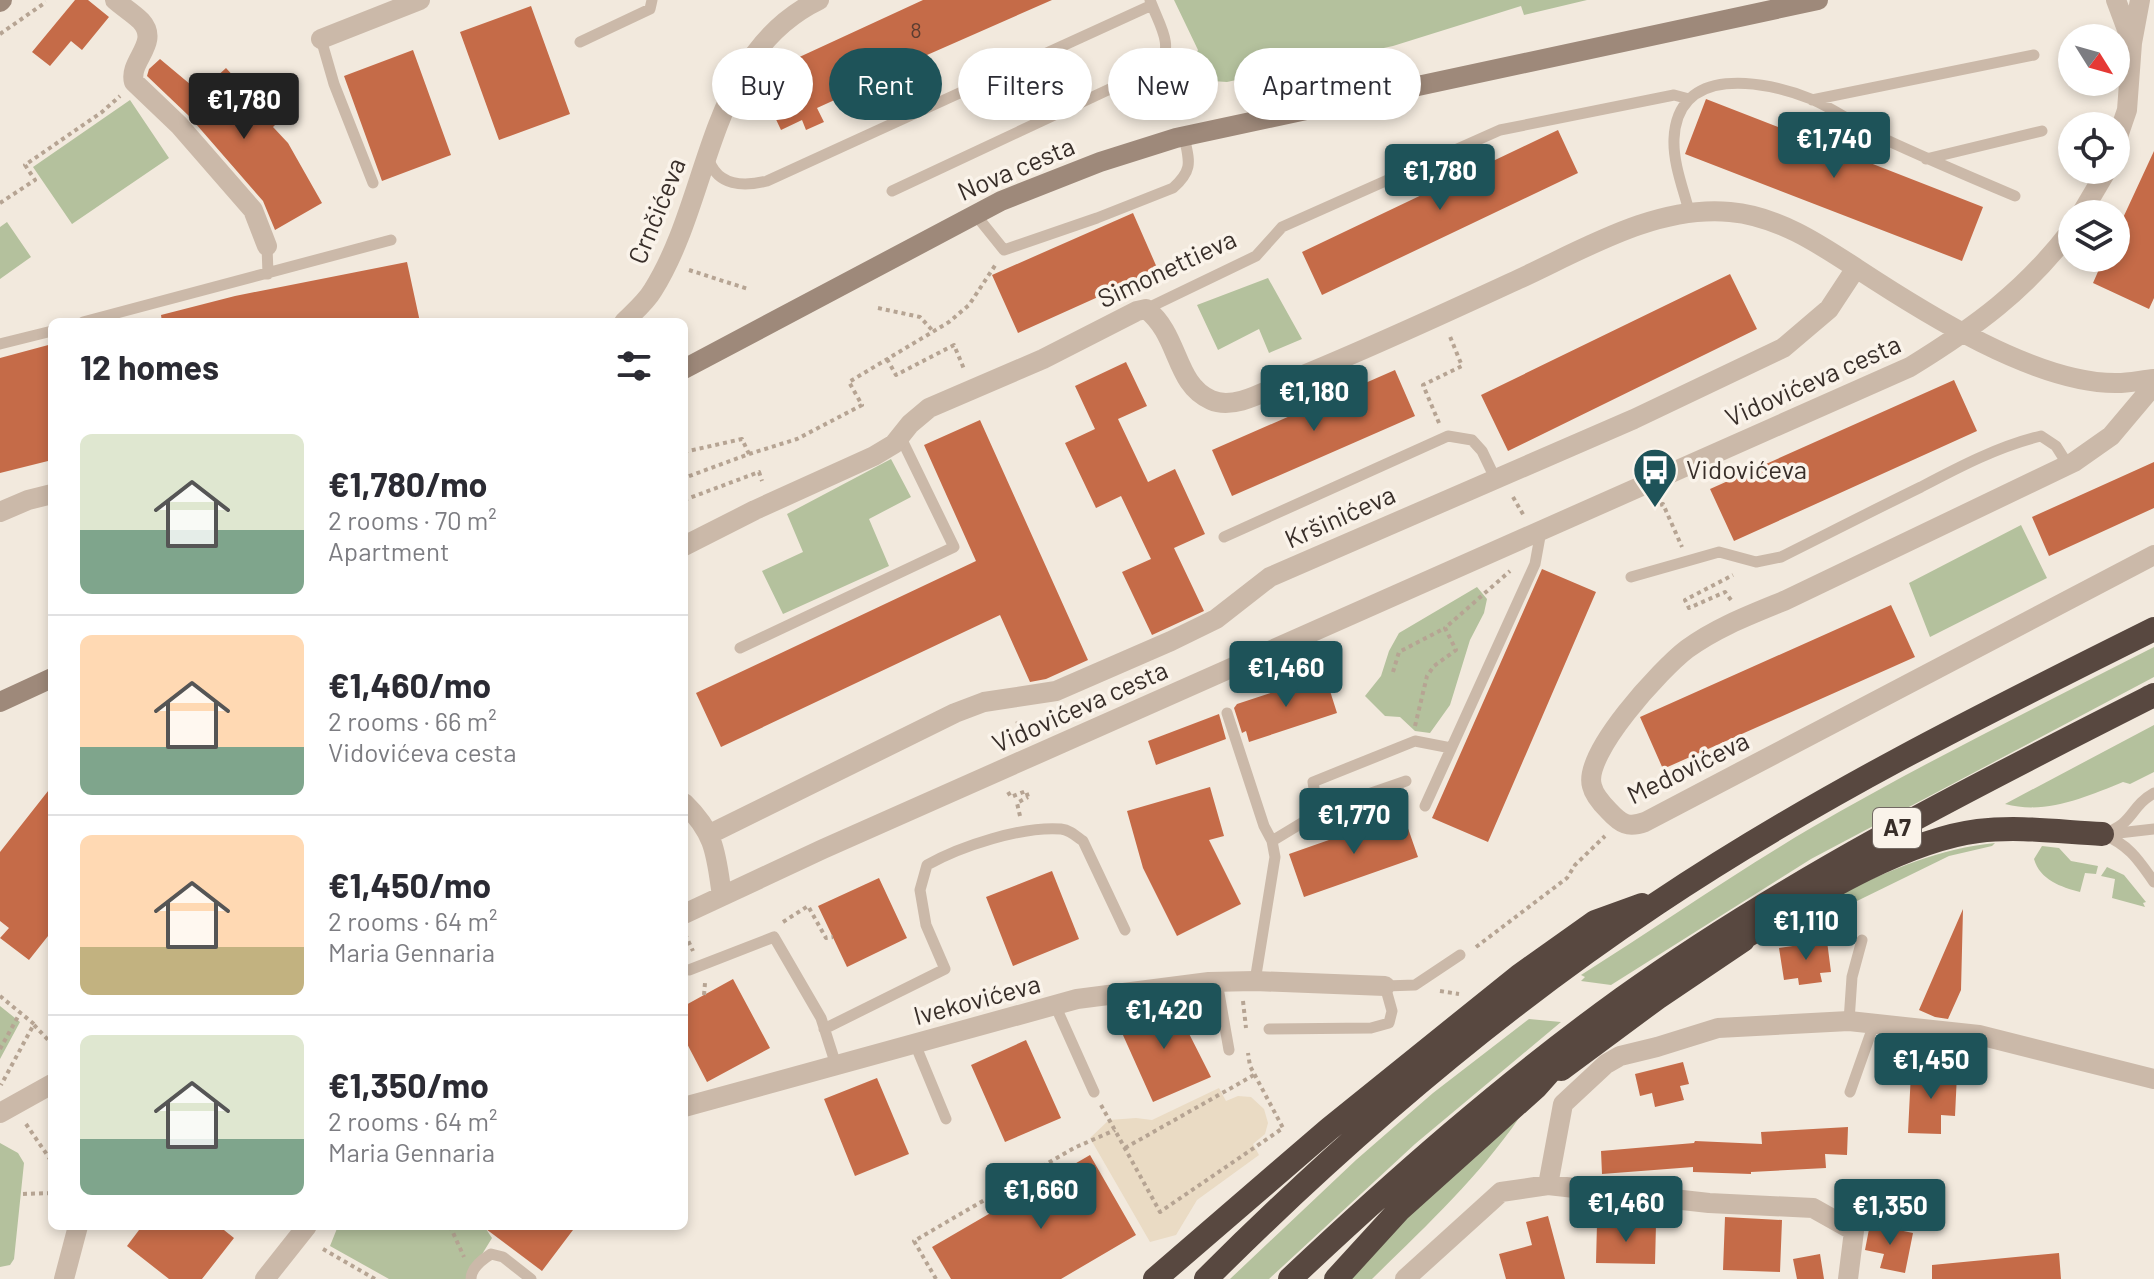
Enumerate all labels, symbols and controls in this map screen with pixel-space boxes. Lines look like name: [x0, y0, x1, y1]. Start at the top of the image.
house number: 8: [910, 16, 922, 42]
north arrow: [2058, 24, 2130, 96]
map controls: [2058, 24, 2130, 272]
chip: Buy: [712, 48, 813, 120]
chip: Rent: [829, 48, 942, 120]
chip: Filters: [958, 48, 1092, 120]
chip: New: [1108, 48, 1218, 120]
chip: Apartment: [1234, 48, 1421, 120]
pin: €1,780: [179, 73, 309, 141]
text: €1,780: [207, 83, 281, 114]
pin: €1,740: [1769, 112, 1899, 180]
button: locate: [2058, 112, 2130, 184]
text: €1,740: [1796, 122, 1872, 153]
street label: Nova cesta: [952, 129, 1079, 206]
pin: €1,780: [1375, 144, 1505, 212]
street label: Crnčićeva: [620, 153, 691, 268]
text: €1,780: [1403, 154, 1477, 185]
button: layers: [2058, 200, 2130, 272]
street label: Simonettieva: [1092, 222, 1241, 313]
street label: Vidovićeva cesta: [1720, 327, 1905, 432]
icon: filters: [612, 344, 656, 388]
text: 12 homes: [80, 346, 219, 387]
pin: €1,180: [1249, 365, 1379, 433]
text: €1,180: [1279, 375, 1349, 406]
bus stop icon: Vidovićeva: [1631, 446, 1679, 509]
place label: Vidovićeva: [1686, 453, 1807, 484]
text: €1,780/mo: [328, 463, 488, 504]
icon: home: [144, 466, 240, 562]
street label: Kršinićeva: [1279, 478, 1399, 554]
text: 2 rooms · 70 m²: [328, 504, 497, 535]
text: Apartment: [328, 535, 449, 566]
pin: €1,460: [1221, 641, 1351, 709]
text: €1,460: [1247, 651, 1325, 682]
street label: Vidovićeva cesta: [987, 653, 1172, 758]
text: €1,460/mo: [328, 664, 491, 705]
icon: home: [144, 667, 240, 763]
text: 2 rooms · 66 m²: [328, 705, 497, 736]
street label: Medovićeva: [1621, 724, 1753, 809]
text: Vidovićeva cesta: [328, 736, 517, 767]
pin: €1,770: [1289, 788, 1419, 856]
text: €1,770: [1317, 798, 1391, 829]
road number: A7: [1873, 808, 1921, 848]
text: €1,450/mo: [328, 864, 491, 905]
icon: home: [144, 867, 240, 963]
pin: €1,110: [1741, 894, 1871, 962]
text: €1,110: [1773, 904, 1839, 935]
text: 2 rooms · 64 m²: [328, 905, 498, 936]
text: Maria Gennaria: [328, 936, 495, 967]
street label: Ivekovićeva: [910, 967, 1043, 1030]
pin: €1,420: [1099, 983, 1229, 1051]
text: €1,420: [1125, 993, 1203, 1024]
pin: €1,450: [1866, 1033, 1996, 1101]
text: €1,450: [1892, 1043, 1970, 1074]
text: €1,350/mo: [328, 1064, 489, 1105]
icon: home: [144, 1067, 240, 1163]
text: 2 rooms · 64 m²: [328, 1105, 498, 1136]
text: Maria Gennaria: [328, 1136, 495, 1167]
pin: €1,660: [976, 1163, 1106, 1231]
text: €1,660: [1003, 1173, 1079, 1204]
pin: €1,460: [1561, 1176, 1691, 1244]
pin: €1,350: [1825, 1179, 1955, 1247]
text: €1,460: [1587, 1186, 1665, 1217]
text: €1,350: [1852, 1189, 1928, 1220]

